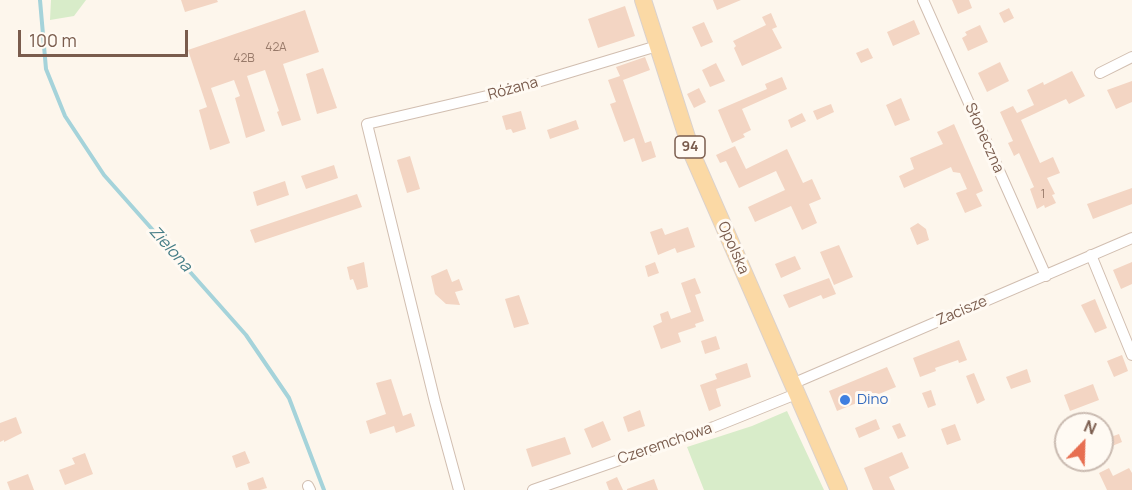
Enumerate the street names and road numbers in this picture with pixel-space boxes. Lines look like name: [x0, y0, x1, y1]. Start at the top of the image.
street label: Różana: [486, 74, 540, 104]
street label: Słoneczna: [961, 100, 1007, 176]
road number: 94: [675, 136, 705, 158]
street label: Opolska: [713, 219, 753, 277]
street label: Zacisze: [934, 292, 990, 330]
street label: Czeremchowa: [616, 419, 714, 469]

